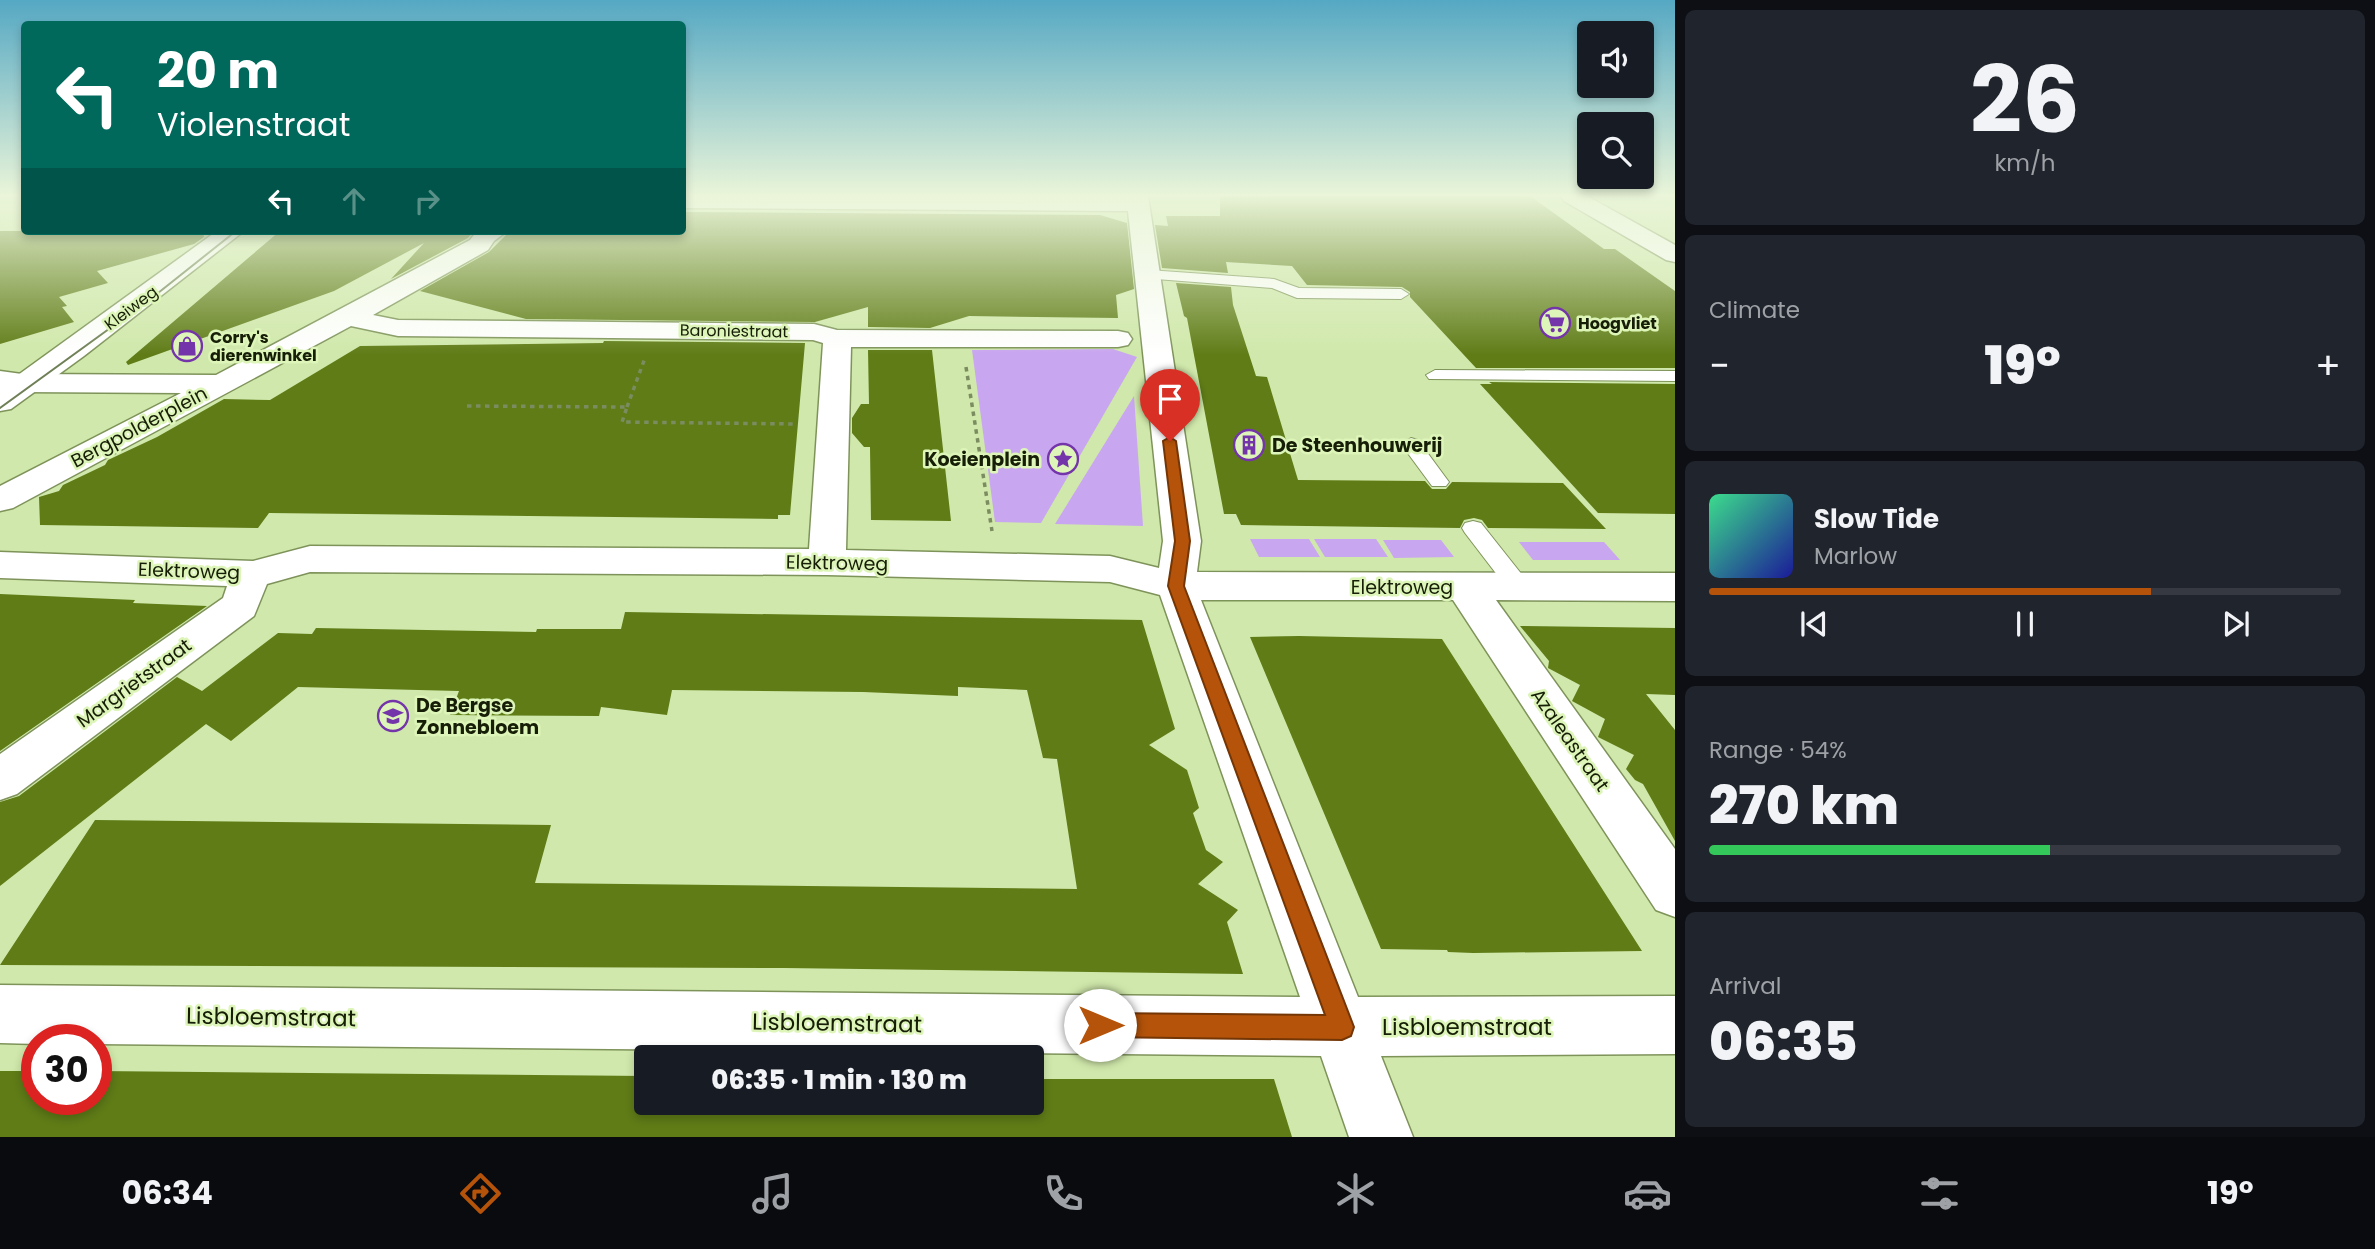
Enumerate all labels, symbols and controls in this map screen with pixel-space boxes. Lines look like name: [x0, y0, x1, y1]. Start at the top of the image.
map controls: [1577, 21, 1654, 189]
button: sound: [1577, 21, 1654, 98]
text: 26: [1970, 36, 2080, 164]
text: 20 m: [157, 37, 279, 105]
icon: left: [42, 49, 133, 140]
text: Violenstraat: [157, 102, 350, 147]
button: search: [1577, 112, 1654, 189]
text: km/h: [1994, 147, 2056, 179]
icon: left: [262, 182, 300, 220]
icon: ahead: [335, 182, 373, 220]
icon: right: [408, 182, 446, 220]
street label: Kleiweg: [100, 280, 162, 336]
text: Climate: [1709, 294, 1800, 326]
supermarket icon: Hoogvliet: [1538, 306, 1572, 340]
place label: Hoogvliet: [1578, 312, 1657, 335]
street label: Baroniestraat: [680, 319, 789, 343]
place label: Corry's dierenwinkel: [210, 326, 317, 367]
shop icon: Corry's dierenwinkel: [170, 329, 204, 363]
text: 19°: [1984, 329, 2061, 402]
text: −: [1709, 339, 1730, 392]
text: +: [2315, 339, 2341, 392]
pin: [1140, 369, 1200, 441]
street label: Bergpolderplein: [66, 380, 212, 474]
icon: arrive: [1151, 380, 1189, 418]
building icon: De Steenhouwerij: [1232, 428, 1266, 462]
place label: De Steenhouwerij: [1272, 432, 1442, 459]
place icon: Koeienplein: [1046, 442, 1080, 476]
place label: Koeienplein: [924, 446, 1040, 473]
text: Slow Tide: [1814, 501, 1939, 537]
text: Marlow: [1814, 540, 1897, 572]
street label: Elektroweg: [786, 549, 888, 577]
street label: Elektroweg: [137, 556, 241, 586]
street label: Elektroweg: [1351, 574, 1453, 601]
icon: previous: [1795, 605, 1833, 643]
icon: pause: [2006, 605, 2044, 643]
icon: next: [2217, 605, 2255, 643]
street label: Margrietstraat: [71, 632, 197, 734]
street label: Azaleastraat: [1524, 683, 1616, 797]
place label: De Bergse Zonnebloem: [416, 692, 539, 741]
school or university icon: De Bergse Zonnebloem: [376, 699, 410, 733]
text: Range · 54%: [1709, 734, 1847, 766]
text: 270 km: [1709, 769, 1899, 842]
text: Arrival: [1709, 970, 1781, 1002]
position arrow: [1063, 988, 1137, 1062]
street label: Lisbloemstraat: [186, 1000, 356, 1034]
text: 06:35: [1709, 1005, 1858, 1078]
street label: Lisbloemstraat: [752, 1006, 922, 1040]
street label: Lisbloemstraat: [1382, 1011, 1552, 1043]
speed limit sign: 30: [21, 1024, 112, 1115]
text: 06:35 · 1 min · 130 m: [711, 1062, 967, 1098]
icon: directions: [456, 1169, 505, 1218]
icon: music: [748, 1169, 797, 1218]
icon: phone: [1039, 1169, 1088, 1218]
icon: climate: [1331, 1169, 1380, 1218]
icon: car: [1623, 1169, 1672, 1218]
icon: filters: [1915, 1169, 1964, 1218]
text: 06:34: [121, 1170, 213, 1215]
text: 19°: [2207, 1170, 2253, 1215]

